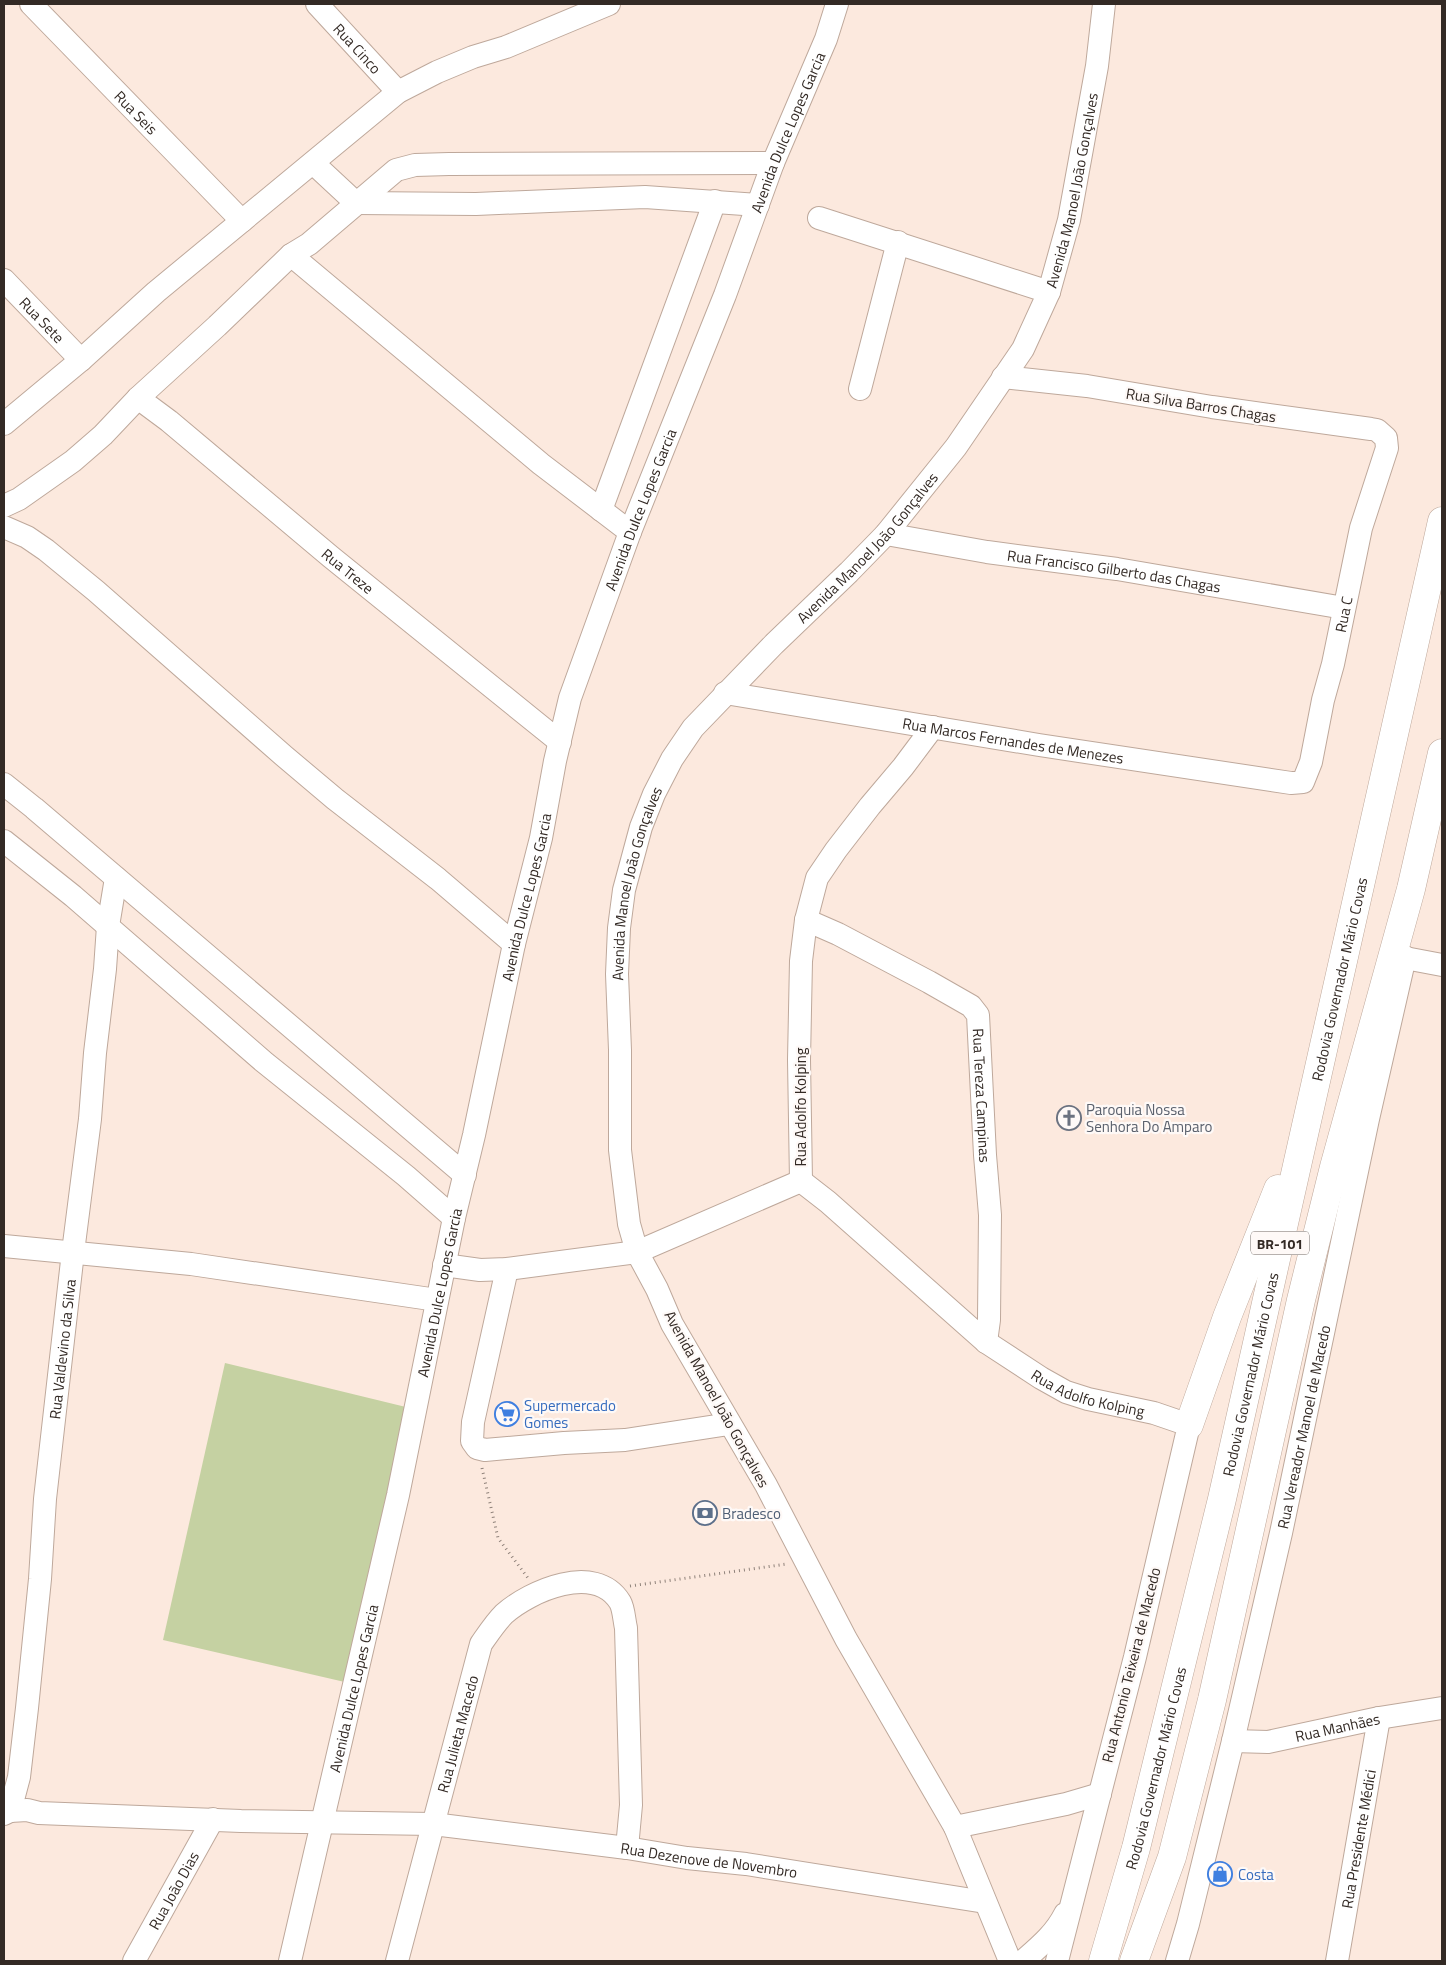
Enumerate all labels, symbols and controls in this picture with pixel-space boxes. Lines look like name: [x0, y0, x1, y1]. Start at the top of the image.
street label: Rua Cinco: [328, 18, 387, 79]
street label: Avenida Dulce Lopes Garcia: [744, 48, 831, 216]
street label: Rua Seis: [109, 85, 163, 140]
street label: Avenida Manoel João Gonçalves: [1039, 91, 1103, 291]
street label: Rua Sete: [14, 291, 70, 348]
street label: Rua Silva Barros Chagas: [1124, 382, 1278, 428]
street label: Avenida Dulce Lopes Garcia: [598, 425, 682, 594]
street label: Avenida Manoel João Gonçalves: [791, 467, 943, 628]
street label: Rua Treze: [317, 542, 379, 599]
street label: Rua Francisco Gilberto das Chagas: [1006, 543, 1223, 598]
street label: Rua C: [1328, 594, 1358, 634]
street label: Rua Marcos Fernandes de Menezes: [901, 711, 1125, 769]
street label: Avenida Manoel João Gonçalves: [605, 782, 668, 981]
street label: Avenida Dulce Lopes Garcia: [495, 811, 557, 983]
street label: Rodovia Governador Mário Covas: [1305, 875, 1373, 1083]
street label: Rua Tereza Campinas: [967, 1028, 997, 1163]
street label: Rua Adolfo Kolping: [789, 1047, 812, 1166]
place label: Paroquia Nossa Senhora Do Amparo: [1086, 1098, 1213, 1138]
church icon: Paroquia Nossa Senhora Do Amparo: [1056, 1105, 1082, 1131]
street label: Avenida Dulce Lopes Garcia: [411, 1205, 468, 1379]
road number: BR-101: [1251, 1232, 1309, 1254]
street label: Rodovia Governador Mário Covas: [1216, 1270, 1284, 1478]
street label: Rua Valdevino da Silva: [43, 1277, 81, 1420]
street label: Avenida Manoel João Gonçalves: [659, 1306, 775, 1492]
street label: Rua Vereador Manoel de Macedo: [1271, 1323, 1336, 1531]
street label: Rua Adolfo Kolping: [1027, 1363, 1147, 1422]
place label: Supermercado Gomes: [524, 1394, 616, 1434]
supermarket icon: Supermercado Gomes: [494, 1401, 520, 1427]
bank icon: Bradesco: [692, 1500, 718, 1526]
place label: Bradesco: [722, 1502, 781, 1525]
street label: Rua Antonio Teixeira de Macedo: [1096, 1565, 1166, 1765]
street label: Avenida Dulce Lopes Garcia: [323, 1601, 384, 1775]
street label: Rodovia Governador Mário Covas: [1119, 1664, 1192, 1872]
street label: Rua Julieta Macedo: [431, 1672, 484, 1795]
street label: Rua Manhães: [1293, 1707, 1382, 1747]
street label: Rua Presidente Médici: [1335, 1768, 1381, 1910]
street label: Rua Dezenove de Novembro: [619, 1836, 799, 1884]
street label: Rua João Dias: [142, 1847, 204, 1934]
shop icon: Costa: [1207, 1861, 1233, 1887]
place label: Costa: [1238, 1863, 1274, 1886]

